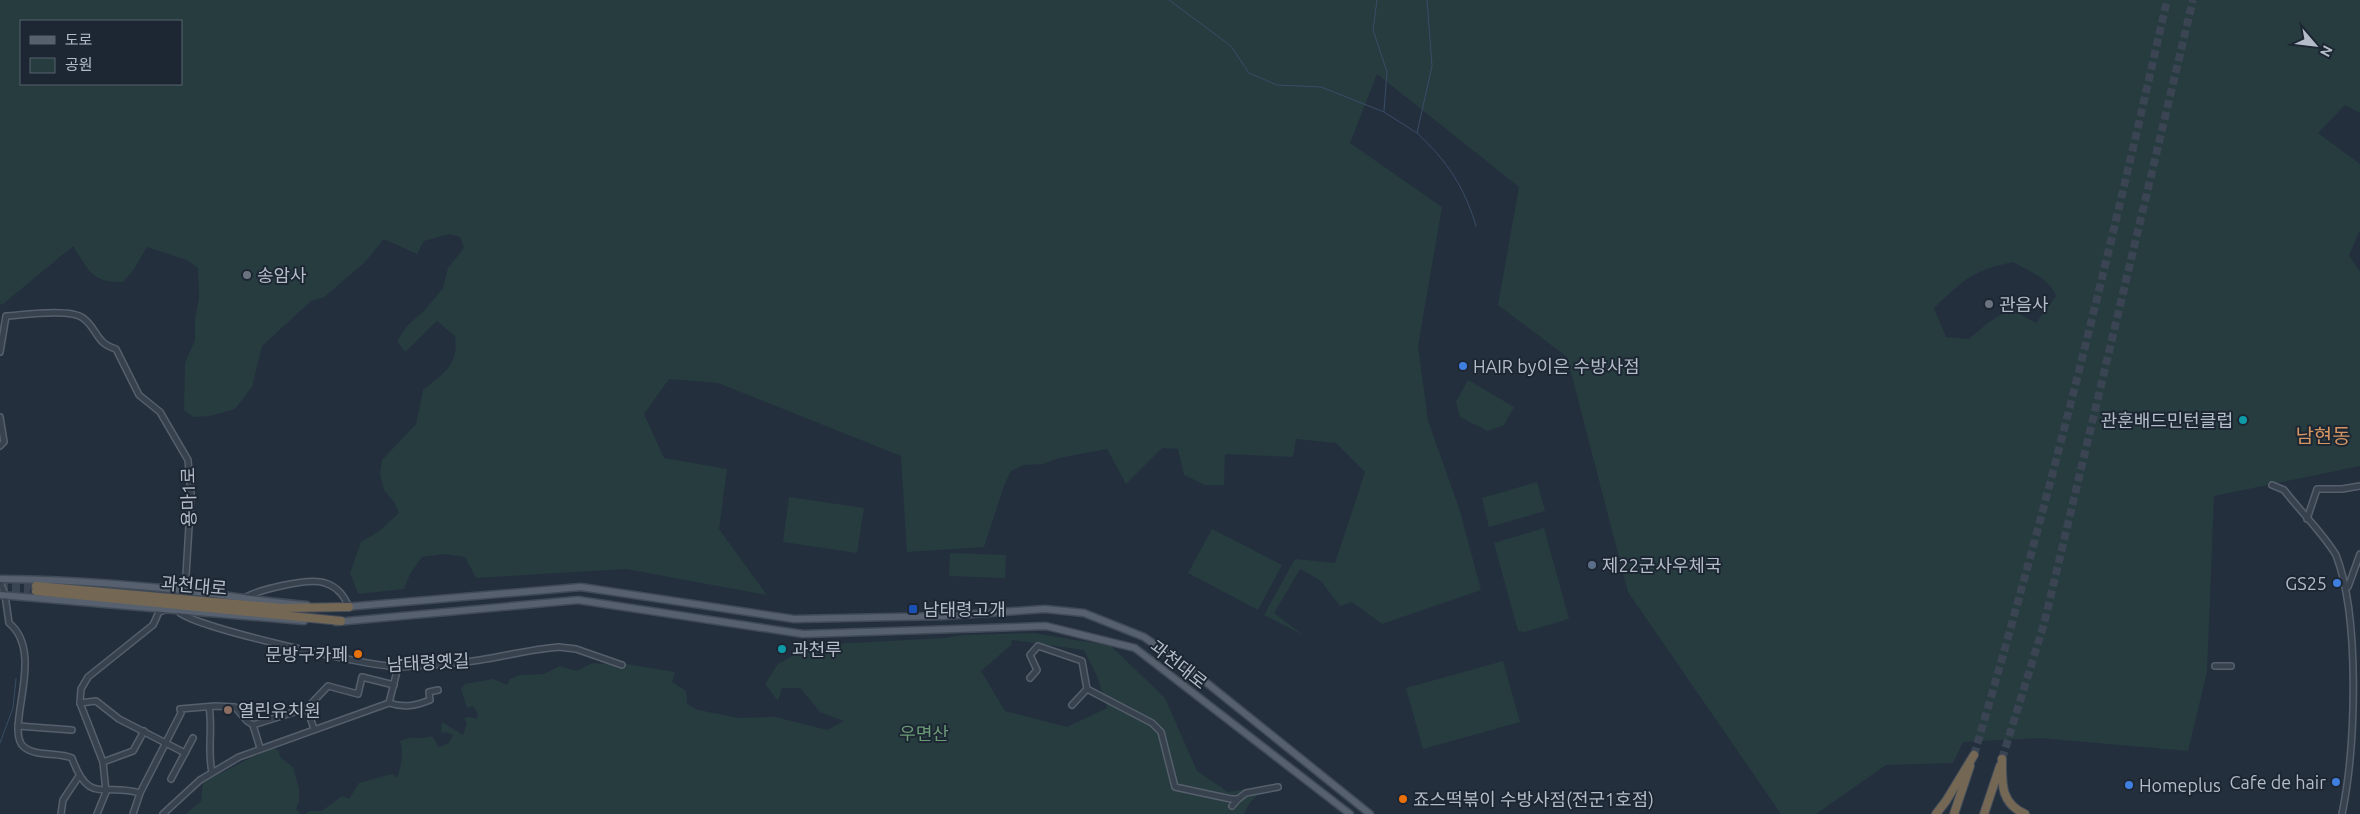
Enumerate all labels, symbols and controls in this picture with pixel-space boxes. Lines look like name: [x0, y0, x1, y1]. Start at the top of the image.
legend: [20, 20, 182, 85]
north arrow: [2290, 20, 2340, 70]
text: 도로: [65, 31, 93, 48]
text: N: [2317, 43, 2336, 59]
text: 공원: [65, 56, 93, 73]
place label: 송암사: [257, 265, 307, 285]
marker: 송암사: [241, 269, 253, 281]
place label: 관음사: [1999, 294, 2049, 314]
marker: 관음사: [1983, 298, 1995, 310]
place label: HAIR by이은 수방사점: [1473, 356, 1640, 376]
marker: HAIR by이은 수방사점: [1457, 360, 1469, 372]
place label: 관훈배드민턴클럽: [2101, 410, 2233, 430]
marker: 관훈배드민턴클럽: [2237, 414, 2249, 426]
district label: 남현동: [2295, 424, 2351, 447]
street label: 용마1로: [177, 467, 199, 527]
place label: 제22군사우체국: [1602, 555, 1722, 575]
marker: 제22군사우체국: [1586, 559, 1598, 571]
street label: 과천대로: [160, 572, 228, 598]
place label: GS25: [2285, 573, 2327, 593]
marker: GS25: [2331, 577, 2343, 589]
place label: 남태령고개: [923, 599, 1006, 619]
marker: 남태령고개: [907, 603, 919, 615]
street label: 과천대로: [1147, 636, 1211, 692]
place label: 과천루: [792, 639, 842, 659]
marker: 과천루: [776, 643, 788, 655]
place label: 문방구카페: [265, 644, 348, 664]
marker: 문방구카페: [352, 648, 364, 660]
street label: 남태령옛길: [386, 650, 470, 674]
place label: 열린유치원: [238, 700, 321, 720]
marker: 열린유치원: [222, 704, 234, 716]
park label: 우면산: [899, 723, 949, 743]
place label: Cafe de hair: [2229, 772, 2326, 792]
place label: Homeplus: [2139, 775, 2221, 795]
marker: Cafe de hair: [2330, 776, 2342, 788]
marker: Homeplus: [2123, 779, 2135, 791]
place label: 죠스떡볶이 수방사점(전군1호점): [1413, 789, 1654, 810]
marker: 죠스떡볶이 수방사점(전군1호점): [1397, 793, 1409, 805]

